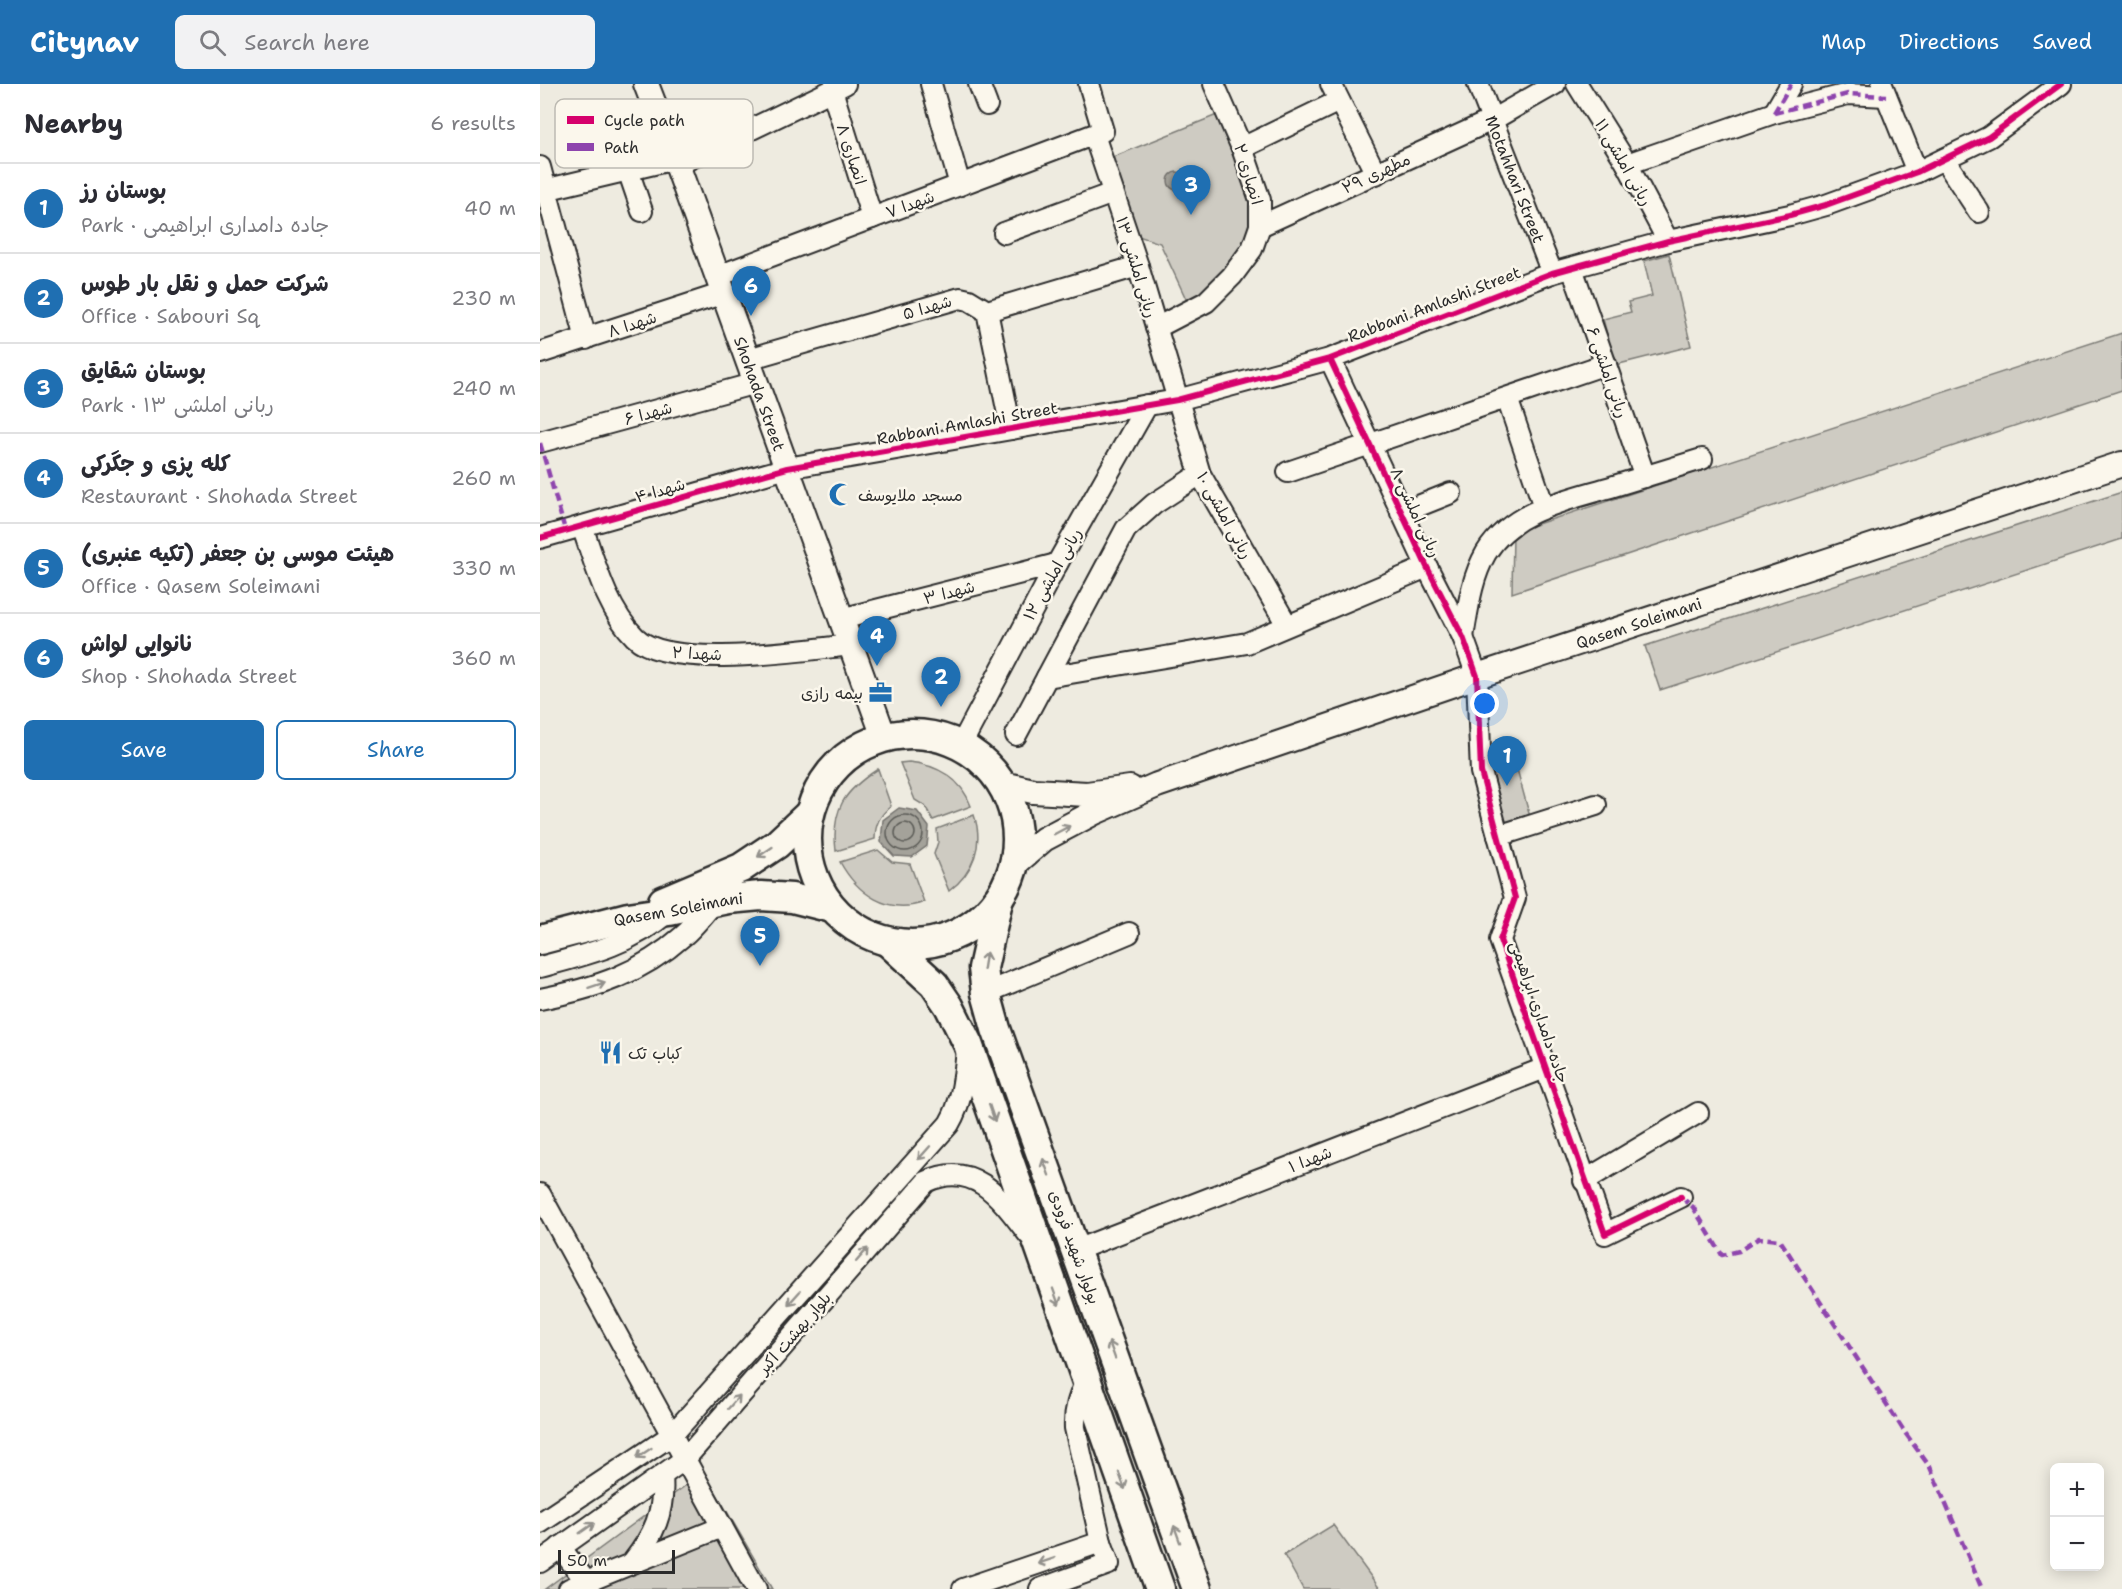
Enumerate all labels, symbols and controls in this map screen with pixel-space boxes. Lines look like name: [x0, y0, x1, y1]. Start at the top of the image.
search box: [175, 15, 595, 69]
text: Citynav: [30, 23, 139, 61]
icon: search: [196, 26, 229, 59]
text: Search here: [244, 28, 370, 57]
text: Map: [1821, 28, 1866, 56]
text: Directions: [1899, 28, 1999, 56]
text: Saved: [2032, 28, 2092, 56]
legend: [555, 99, 753, 168]
text: Nearby: [24, 106, 123, 141]
text: 6 results: [430, 110, 516, 136]
text: Cycle path: [604, 110, 685, 131]
street label: Motahhari Street: [1480, 113, 1549, 246]
street label: ربانی املشی ۱۱: [1590, 115, 1657, 210]
street label: انصاری ۸: [832, 121, 871, 187]
text: Path: [604, 137, 639, 158]
street label: انصاری ۲: [1229, 141, 1268, 207]
street label: مطهری ۲۹: [1339, 148, 1414, 198]
pin: 3: [1172, 166, 1210, 215]
text: بوستان رز: [81, 176, 166, 205]
street label: شهدا ۷: [883, 186, 937, 223]
text: 1: [39, 195, 48, 221]
text: 40 m: [464, 195, 516, 221]
text: Park · جاده دامداری ابراهیمی: [81, 212, 329, 238]
street label: ربانی املشی ۱۳: [1111, 214, 1162, 320]
street label: Rabbani Amlashi Street: [1345, 262, 1524, 347]
pin: 6: [732, 266, 770, 316]
text: شرکت حمل و نقل بار طوس: [81, 269, 329, 298]
text: 2: [37, 285, 51, 311]
text: 230 m: [451, 285, 516, 311]
street label: شهدا ۵: [900, 290, 954, 324]
text: Office · Sabouri Sq: [81, 303, 259, 329]
street label: شهدا ۸: [605, 307, 659, 342]
street label: ربانی املشی ۶: [1582, 324, 1633, 421]
street label: Shohada Street: [729, 334, 790, 454]
text: بوستان شقایق: [81, 356, 206, 385]
text: 3: [37, 375, 51, 401]
text: 240 m: [451, 375, 516, 401]
text: Park · ربانی املشی ۱۳: [81, 392, 274, 418]
street label: شهدا ۶: [622, 397, 674, 430]
street label: Rabbani Amlashi Street: [875, 397, 1059, 450]
text: کله پزی و جگرکی: [81, 449, 231, 478]
street label: ربانی املشی ۸: [1386, 464, 1446, 561]
text: 4: [37, 465, 51, 491]
text: 260 m: [451, 465, 516, 491]
street label: ربانی املشی ۱۰: [1192, 468, 1257, 563]
street label: شهدا ۴: [633, 473, 688, 508]
mosque icon: مسجد ملایوسف: [827, 482, 853, 508]
text: Restaurant · Shohada Street: [81, 483, 358, 509]
place label: مسجد ملایوسف: [858, 485, 963, 506]
street label: ربانی املشی ۱۲: [1018, 524, 1086, 624]
text: هيئت موسی بن جعفر (تکیه عنبری): [81, 539, 394, 568]
text: 5: [37, 555, 50, 581]
text: 330 m: [452, 555, 516, 581]
text: Office · Qasem Soleimani: [81, 573, 321, 599]
street label: شهدا ۳: [921, 576, 977, 609]
street label: Qasem Soleimani: [1573, 593, 1705, 654]
pin: 4: [858, 616, 896, 666]
text: نانوایی لواش: [81, 629, 194, 658]
street label: شهدا ۲: [671, 642, 722, 665]
text: 6: [37, 645, 51, 671]
text: 360 m: [451, 645, 516, 671]
pin: 2: [922, 658, 960, 707]
text: Shop · Shohada Street: [81, 663, 297, 689]
office icon: بیمه رازی: [868, 680, 894, 706]
place label: بیمه رازی: [801, 683, 863, 704]
your location: [1470, 689, 1499, 718]
button: Save: [24, 720, 264, 780]
button: Share: [276, 720, 516, 780]
pin: 1: [1488, 736, 1526, 786]
one-way arrow: [1053, 824, 1070, 836]
one-way arrow: [757, 846, 774, 858]
street label: Qasem Soleimani: [611, 888, 744, 931]
pin: 5: [740, 916, 780, 966]
street label: جاده دامداری ابراهیمی: [1505, 938, 1574, 1086]
one-way arrow: [980, 952, 991, 971]
one-way arrow: [587, 979, 606, 990]
restaurant icon: کباب تک: [597, 1040, 623, 1066]
place label: کباب تک: [628, 1043, 682, 1064]
one-way arrow: [987, 1103, 998, 1122]
street label: شهدا ۱: [1285, 1142, 1335, 1177]
one-way arrow: [917, 1144, 931, 1160]
one-way arrow: [1039, 1158, 1050, 1176]
street label: بولوار شهید فرودی: [1044, 1187, 1105, 1307]
one-way arrow: [856, 1247, 869, 1263]
street label: بلوار بهشت اکبر: [752, 1288, 836, 1380]
one-way arrow: [1052, 1288, 1063, 1306]
one-way arrow: [787, 1290, 801, 1305]
one-way arrow: [1105, 1341, 1116, 1360]
one-way arrow: [728, 1394, 741, 1410]
one-way arrow: [637, 1447, 653, 1459]
map controls: [2050, 1463, 2104, 1571]
button: +: [2050, 1463, 2104, 1517]
one-way arrow: [1117, 1471, 1128, 1490]
button: −: [2050, 1517, 2104, 1571]
one-way arrow: [579, 1522, 595, 1534]
one-way arrow: [1170, 1525, 1181, 1544]
scale bar: [558, 1547, 675, 1574]
text: 50 m: [567, 1550, 607, 1571]
one-way arrow: [1037, 1556, 1056, 1567]

